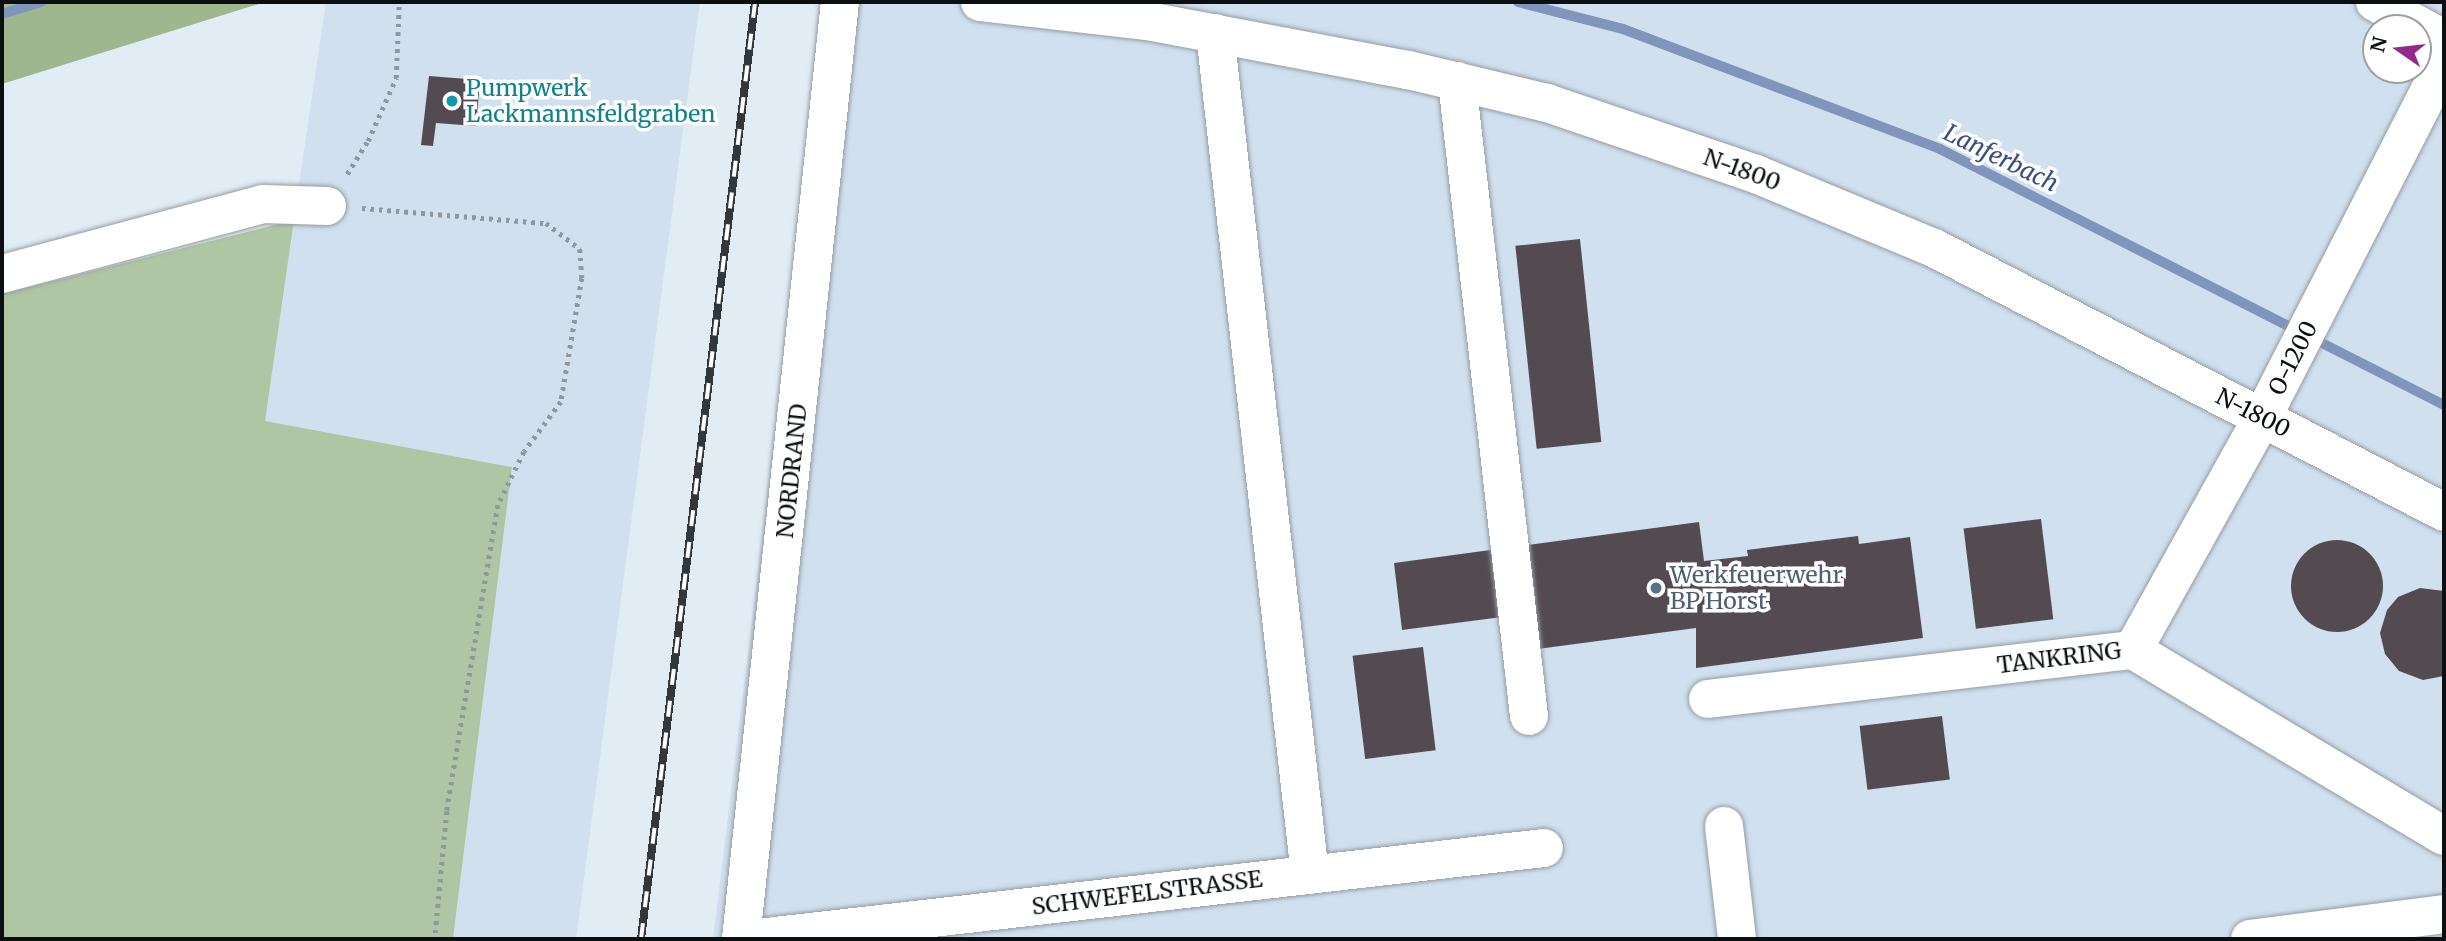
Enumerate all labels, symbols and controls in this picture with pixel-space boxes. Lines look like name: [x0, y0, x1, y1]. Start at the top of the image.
north arrow: [2362, 14, 2432, 84]
text: N: [2365, 34, 2392, 55]
place label: Pumpwerk Lackmannsfeldgraben: [466, 74, 716, 128]
marker: Pumpwerk Lackmannsfeldgraben: [444, 93, 460, 109]
water label: Lanferbach: [1939, 118, 2063, 198]
street label: N-1800: [1700, 143, 1784, 197]
street label: O-1200: [2263, 316, 2323, 400]
street label: N-1800: [2211, 383, 2295, 443]
street label: NORDRAND: [771, 402, 813, 540]
place label: Werkfeuerwehr BP Horst: [1670, 561, 1843, 615]
marker: Werkfeuerwehr BP Horst: [1648, 580, 1664, 596]
street label: TANKRING: [1995, 637, 2123, 679]
street label: SCHWEFELSTRASSE: [1030, 865, 1264, 921]

